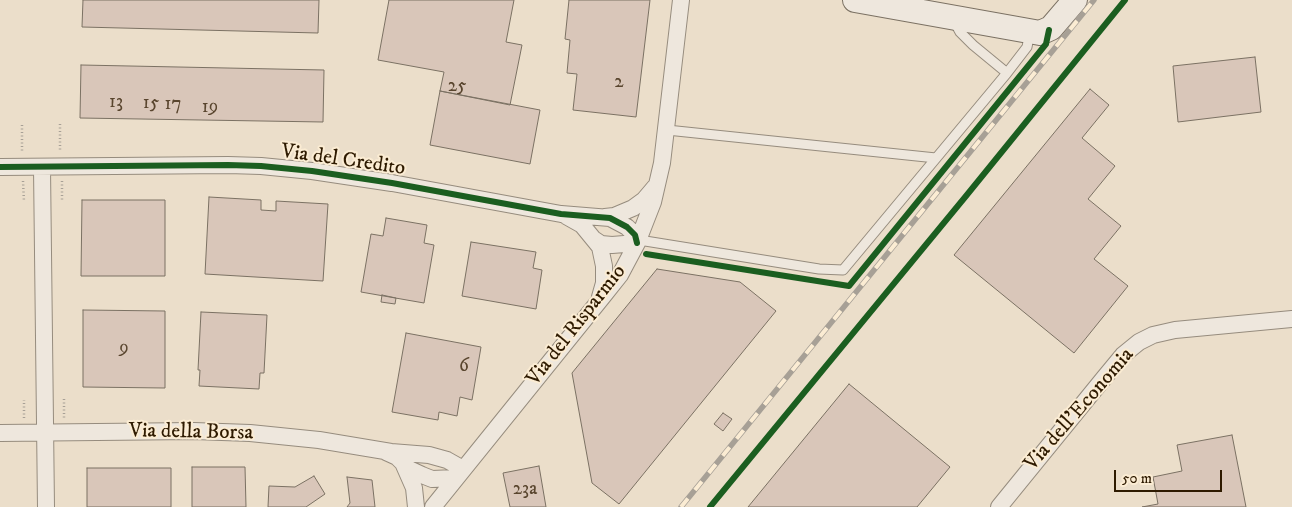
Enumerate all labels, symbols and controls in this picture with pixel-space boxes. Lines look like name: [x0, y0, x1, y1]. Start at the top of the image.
house number: 2: [614, 72, 624, 94]
house number: 25: [448, 76, 466, 98]
house number: 13: [109, 92, 123, 114]
house number: 15: [143, 93, 159, 115]
house number: 17: [165, 94, 181, 116]
house number: 19: [202, 97, 218, 119]
street label: Via del Credito: [279, 140, 407, 182]
street label: Via del Risparmio: [522, 260, 632, 392]
house number: 9: [119, 338, 129, 360]
street label: Via dell'Economia: [1020, 343, 1140, 477]
house number: 6: [459, 356, 469, 378]
street label: Via della Borsa: [129, 419, 253, 447]
scale bar: [1117, 460, 1224, 492]
text: 50 m: [1122, 469, 1152, 488]
house number: 23a: [513, 479, 537, 501]

